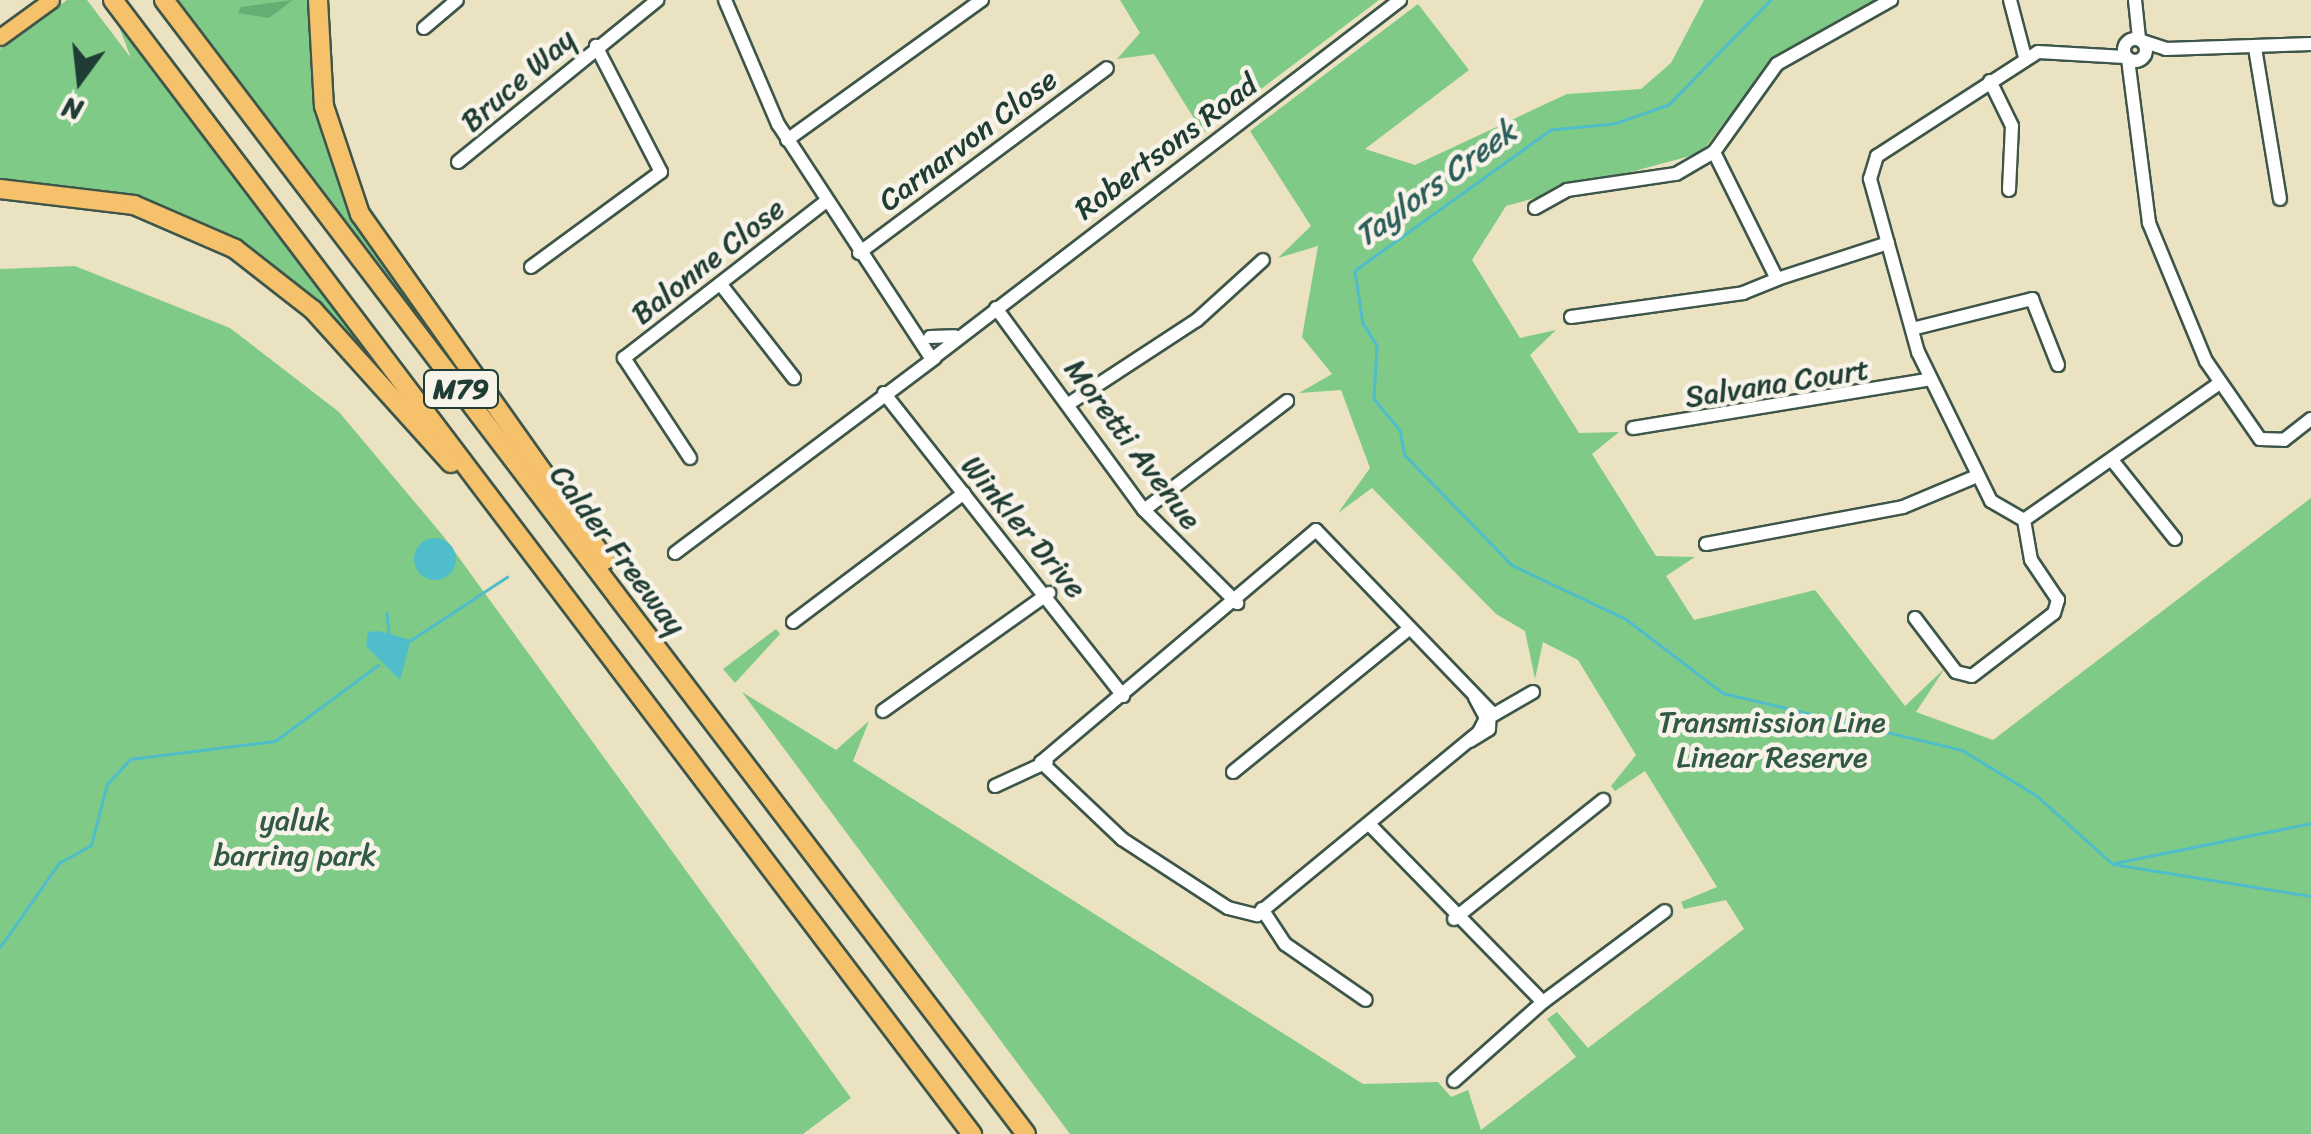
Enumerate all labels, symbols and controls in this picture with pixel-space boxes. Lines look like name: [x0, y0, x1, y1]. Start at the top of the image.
street label: Bruce Way: [454, 21, 582, 139]
north arrow: [30, 30, 130, 130]
street label: Carnarvon Close: [872, 61, 1064, 219]
street label: Robertsons Road: [1068, 67, 1264, 227]
text: N: [56, 83, 88, 136]
water label: Taylors Creek: [1347, 112, 1525, 256]
street label: Balonne Close: [624, 190, 792, 332]
street label: Salvana Court: [1682, 351, 1872, 415]
street label: Moretti Avenue: [1057, 352, 1209, 536]
road number: M79: [421, 366, 501, 412]
street label: Winkler Drive: [954, 448, 1094, 606]
street label: Calder Freeway: [542, 458, 694, 642]
park label: Transmission Line Linear Reserve: [1658, 704, 1886, 774]
park label: yaluk barring park: [214, 802, 376, 872]

